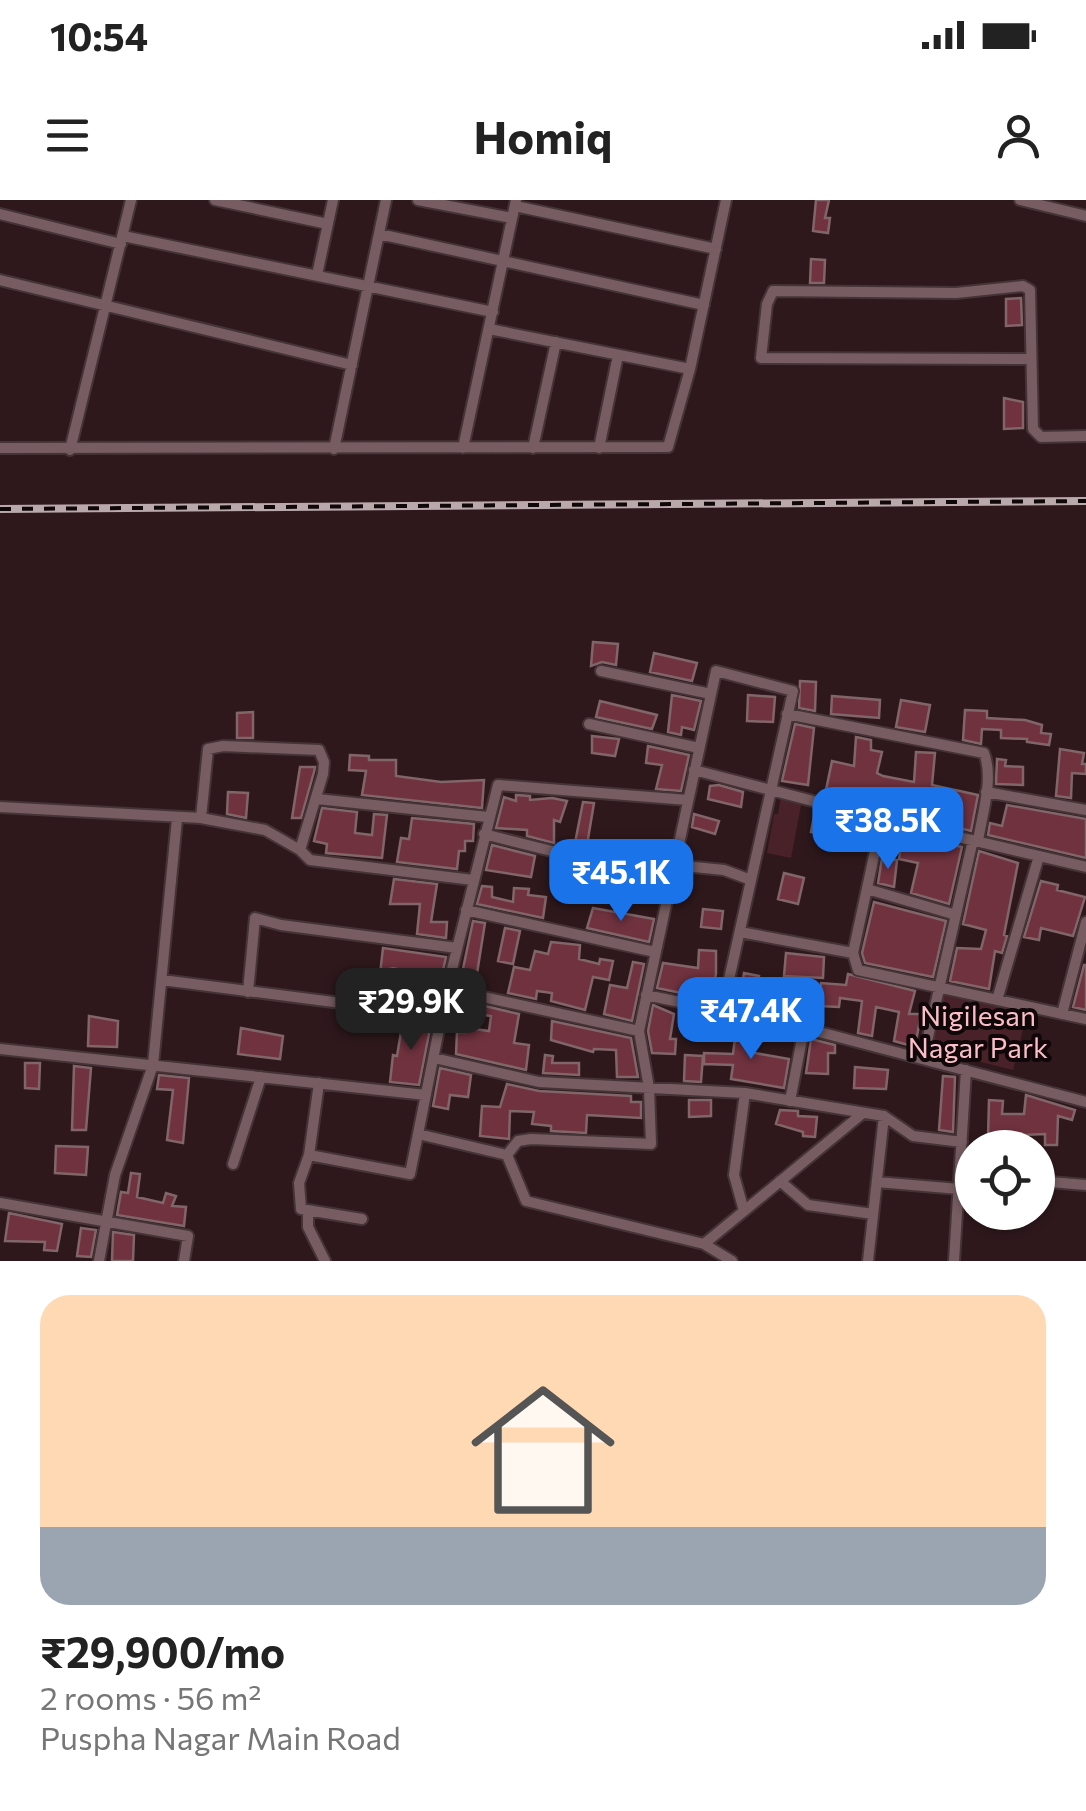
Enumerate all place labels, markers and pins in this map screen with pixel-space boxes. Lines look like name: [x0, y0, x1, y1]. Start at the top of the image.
pin: ₹38.5K: [807, 787, 969, 872]
pin: ₹45.1K: [540, 839, 702, 924]
pin: ₹29.9K: [330, 968, 492, 1053]
pin: ₹47.4K: [670, 977, 832, 1062]

